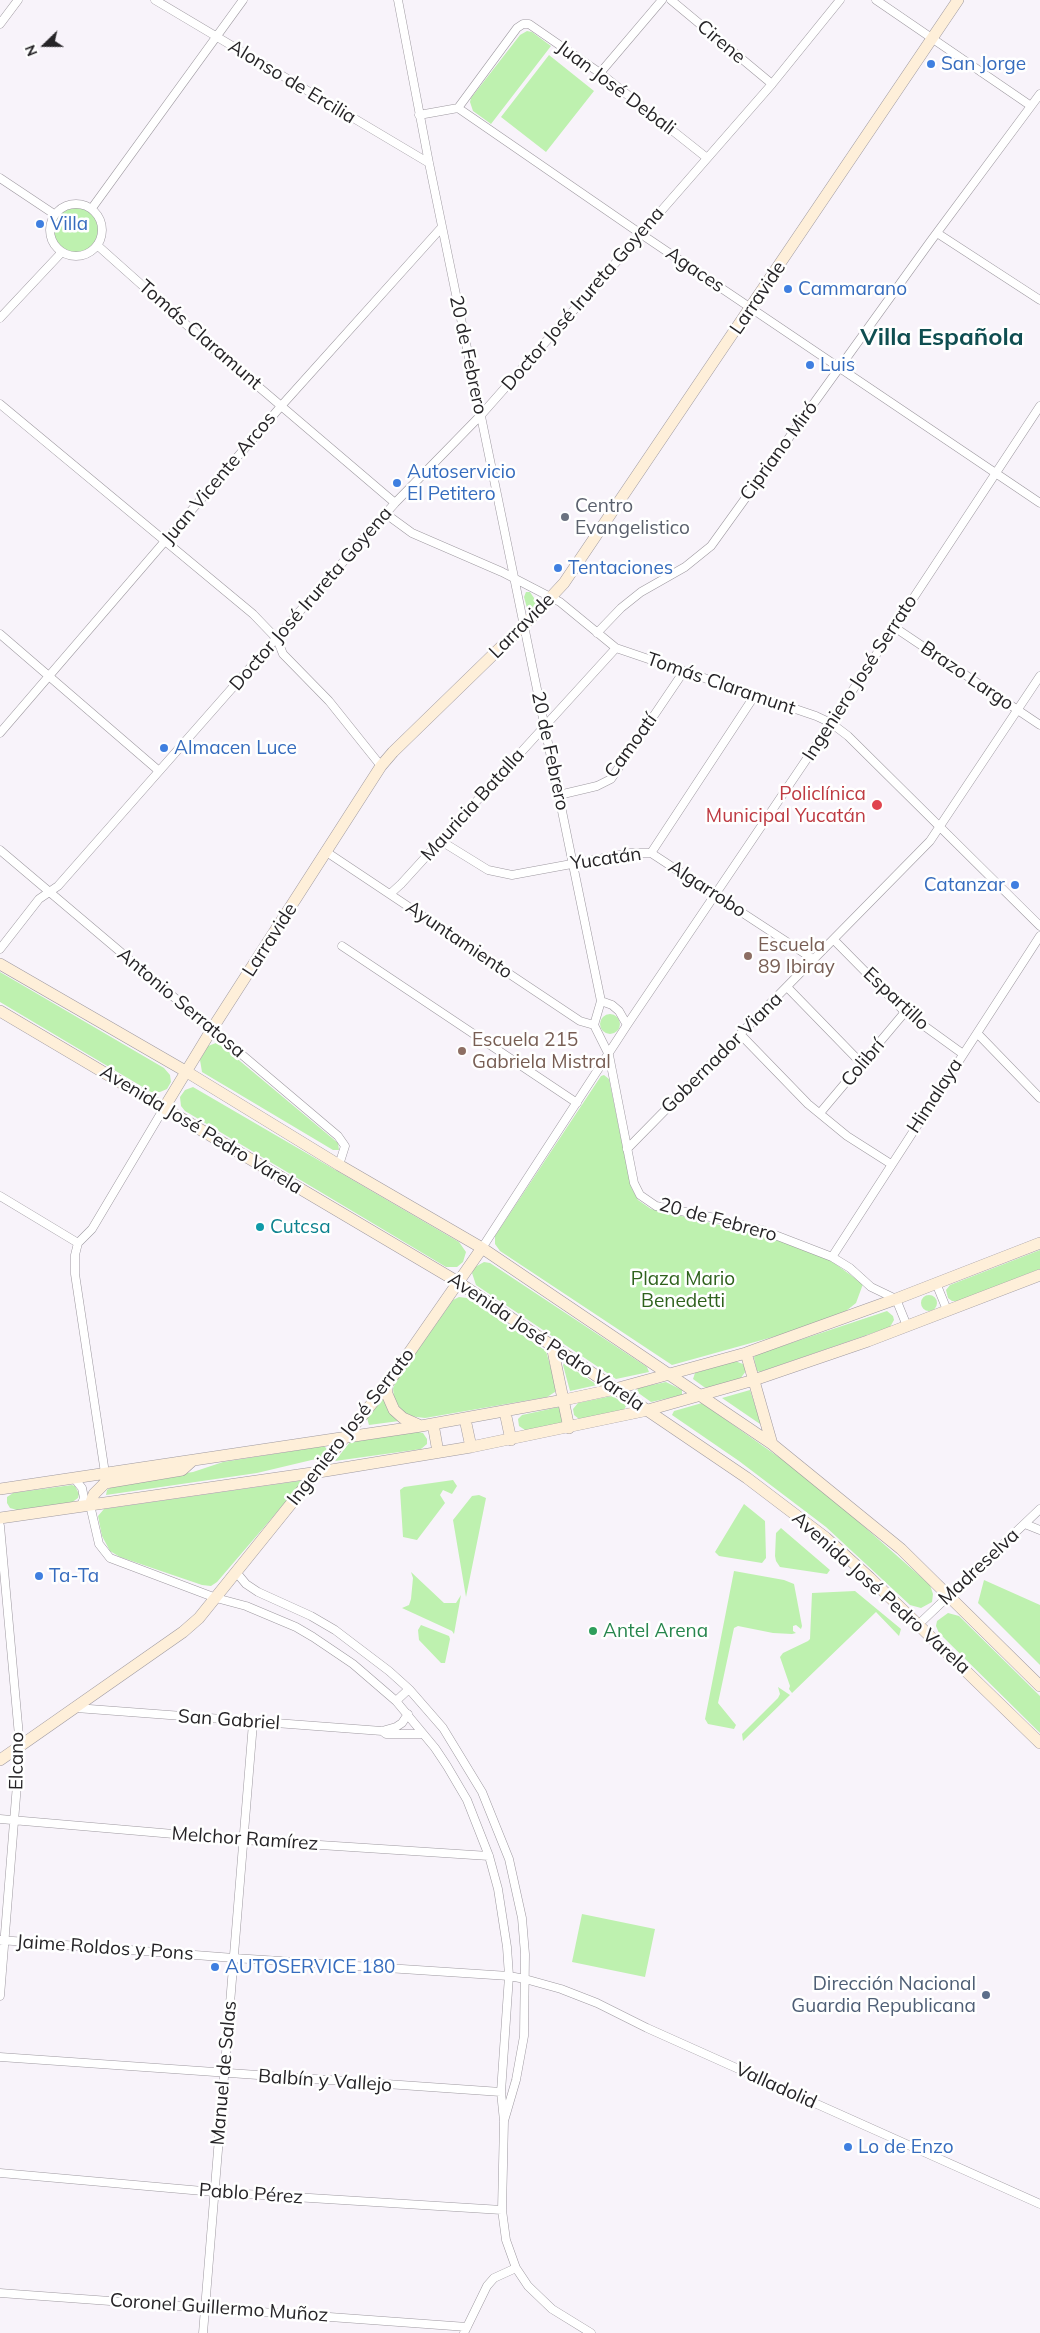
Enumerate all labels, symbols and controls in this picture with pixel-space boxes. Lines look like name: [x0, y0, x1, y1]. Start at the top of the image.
street label: Cirene: [692, 15, 750, 69]
north arrow: [20, 20, 70, 70]
street label: Alonso de Ercilia: [224, 35, 360, 129]
street label: Juan José Debali: [552, 36, 680, 140]
text: N: [21, 42, 41, 59]
place label: San Jorge: [941, 53, 1026, 75]
marker: San Jorge: [925, 58, 937, 70]
street label: Doctor José Irureta Goyena: [497, 203, 669, 395]
place label: Villa: [50, 213, 88, 235]
marker: Villa: [34, 218, 46, 230]
street label: Agaces: [661, 242, 729, 298]
street label: Larravide: [725, 257, 791, 339]
street label: Tomás Claramunt: [134, 275, 266, 395]
place label: Cammarano: [798, 278, 907, 300]
marker: Cammarano: [782, 283, 794, 295]
street label: 20 de Febrero: [444, 293, 492, 417]
district label: Villa Española: [860, 324, 1024, 352]
place label: Luis: [820, 354, 855, 376]
marker: Luis: [804, 359, 816, 371]
street label: Cipriano Miró: [735, 397, 823, 505]
street label: Juan Vicente Arcos: [157, 407, 281, 549]
place label: Autoservicio El Petitero: [407, 461, 516, 505]
marker: Autoservicio El Petitero: [391, 477, 403, 489]
place label: Centro Evangelistico: [575, 495, 690, 539]
street label: Doctor José Irureta Goyena: [225, 503, 397, 695]
marker: Centro Evangelistico: [559, 511, 571, 523]
place label: Tentaciones: [568, 557, 673, 579]
marker: Tentaciones: [552, 562, 564, 574]
street label: Larravide: [485, 589, 559, 663]
street label: Ingeniero José Serrato: [798, 591, 922, 765]
street label: Brazo Largo: [916, 637, 1018, 715]
street label: Tomás Claramunt: [644, 648, 798, 720]
street label: 20 de Febrero: [526, 689, 574, 813]
street label: Camoatí: [600, 709, 662, 783]
place label: Almacen Luce: [174, 737, 297, 759]
marker: Almacen Luce: [158, 742, 170, 754]
street label: Mauricia Batalla: [417, 744, 529, 866]
place label: Policlínica Municipal Yucatán: [706, 783, 866, 827]
marker: Policlínica Municipal Yucatán: [870, 798, 884, 812]
street label: Yucatán: [569, 843, 643, 875]
street label: Algarrobo: [664, 855, 750, 923]
place label: Catanzar: [924, 874, 1005, 896]
marker: Catanzar: [1009, 879, 1021, 891]
street label: Ayuntamiento: [401, 896, 517, 984]
street label: Larravide: [238, 899, 302, 981]
place label: Escuela 89 Ibiray: [758, 934, 835, 978]
street label: Antonio Serratosa: [113, 943, 249, 1063]
marker: Escuela 89 Ibiray: [742, 950, 754, 962]
street label: Espartillo: [858, 963, 934, 1035]
street label: Gobernador Viana: [657, 988, 787, 1118]
place label: Escuela 215 Gabriela Mistral: [472, 1029, 611, 1073]
street label: Colibrí: [837, 1035, 889, 1091]
marker: Escuela 215 Gabriela Mistral: [456, 1045, 468, 1057]
street label: Himalaya: [902, 1054, 968, 1138]
street label: Avenida José Pedro Varela: [96, 1061, 306, 1199]
street label: 20 de Febrero: [656, 1193, 780, 1247]
place label: Cutcsa: [270, 1216, 331, 1238]
marker: Cutcsa: [254, 1221, 266, 1233]
street label: Avenida José Pedro Varela: [444, 1268, 648, 1416]
park label: Plaza Mario Benedetti: [631, 1268, 735, 1312]
street label: Ingeniero José Serrato: [283, 1344, 419, 1510]
street label: Avenida José Pedro Varela: [787, 1507, 975, 1679]
street label: Madreselva: [934, 1524, 1024, 1610]
place label: Ta-Ta: [49, 1565, 99, 1587]
marker: Ta-Ta: [33, 1570, 45, 1582]
place label: Antel Arena: [603, 1620, 708, 1642]
marker: Antel Arena: [587, 1625, 599, 1637]
street label: San Gabriel: [177, 1705, 281, 1735]
street label: Elcano: [5, 1732, 29, 1790]
street label: Melchor Ramírez: [171, 1822, 319, 1856]
street label: Jaime Roldos y Pons: [16, 1930, 194, 1966]
place label: AUTOSERVICE 180: [225, 1956, 395, 1978]
marker: AUTOSERVICE 180: [209, 1961, 221, 1973]
place label: Dirección Nacional Guardia Republicana: [791, 1973, 976, 2017]
marker: Dirección Nacional Guardia Republicana: [980, 1989, 992, 2001]
street label: Manuel de Salas: [206, 2000, 242, 2146]
street label: Valladolid: [732, 2058, 820, 2114]
street label: Balbín y Vallejo: [257, 2065, 393, 2097]
place label: Lo de Enzo: [858, 2136, 954, 2158]
marker: Lo de Enzo: [842, 2141, 854, 2153]
street label: Pablo Pérez: [198, 2179, 304, 2209]
street label: Coronel Guillermo Muñoz: [109, 2289, 329, 2327]

